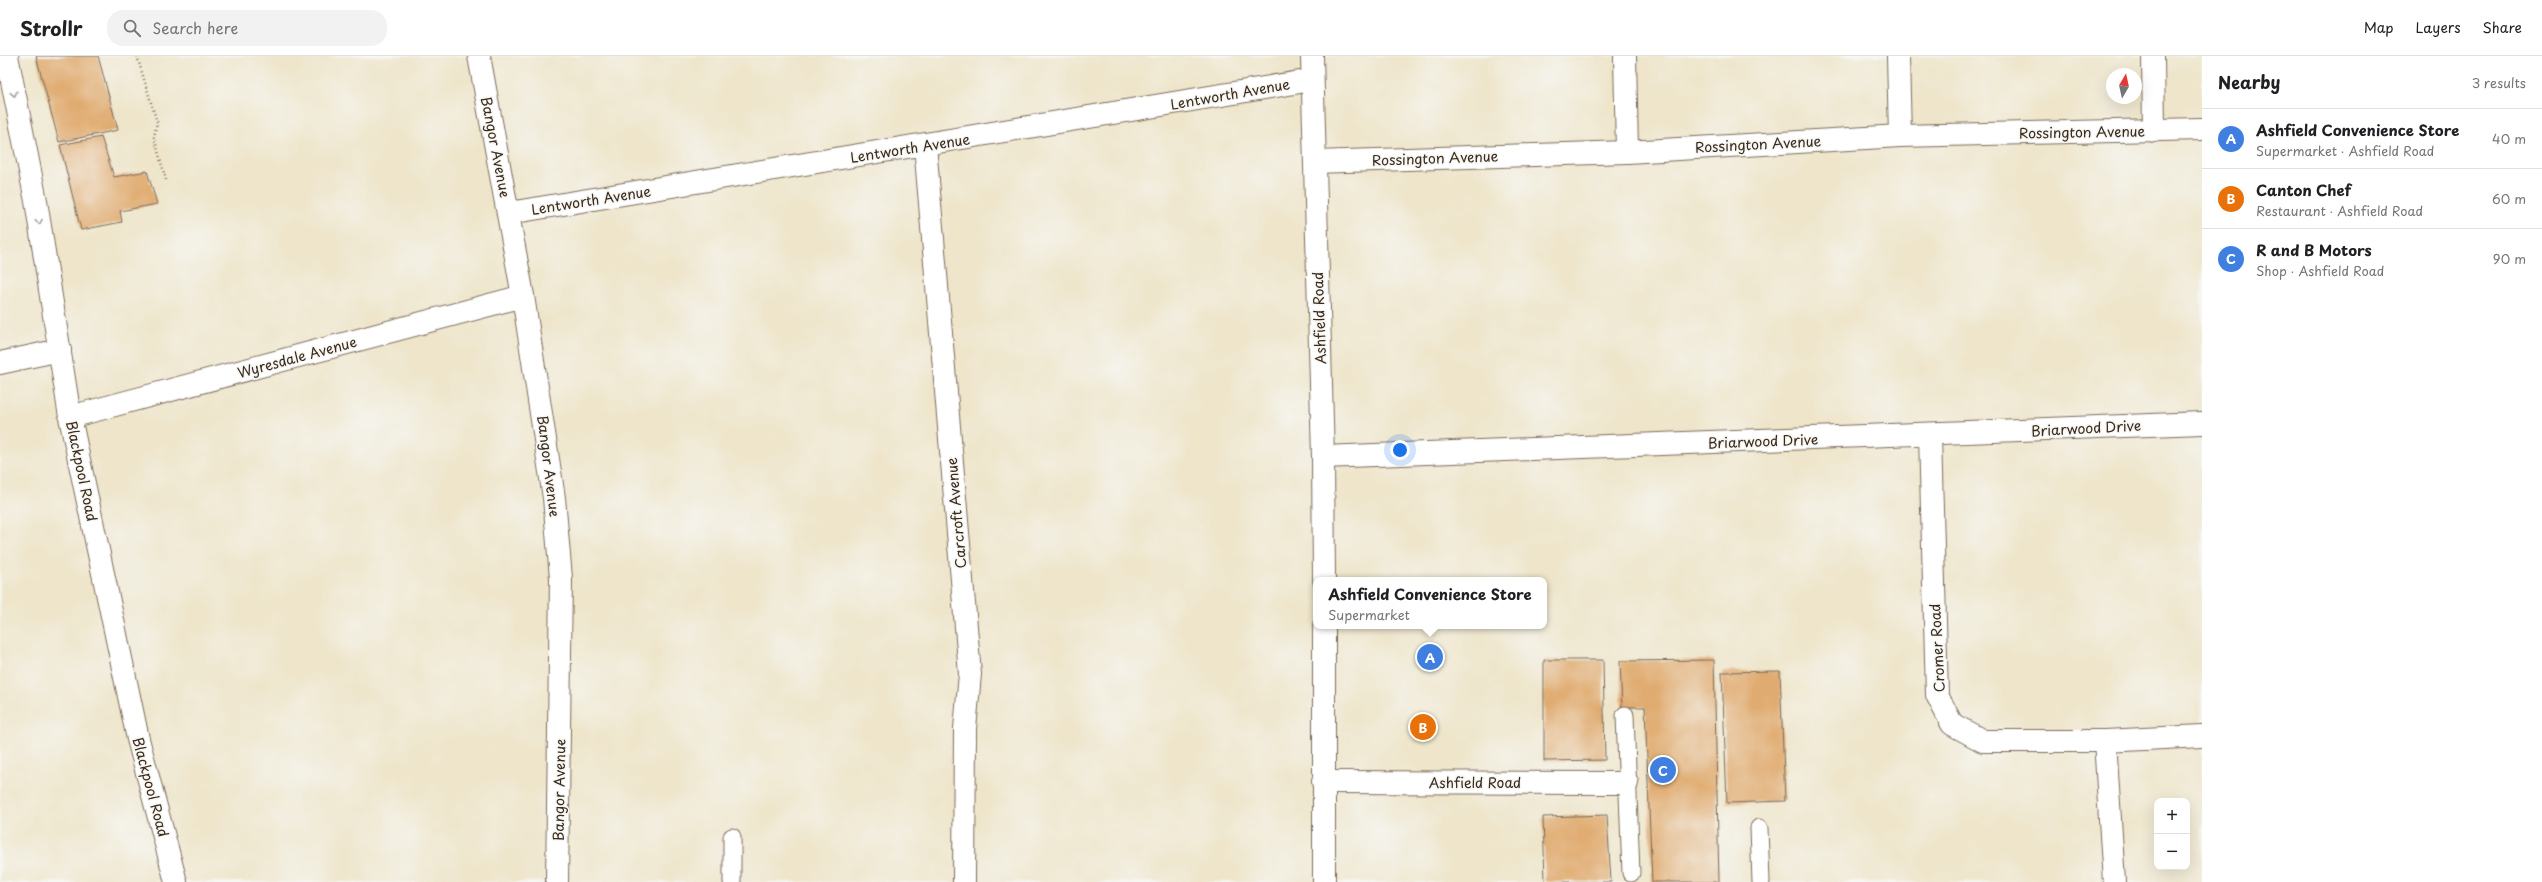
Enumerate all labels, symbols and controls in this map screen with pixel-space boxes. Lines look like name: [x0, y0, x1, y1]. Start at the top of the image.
search box: [107, 10, 387, 46]
text: Strollr: [20, 14, 83, 42]
text: Search here: [153, 16, 238, 39]
icon: search: [121, 17, 143, 39]
text: Map: [2364, 17, 2394, 38]
text: Layers: [2416, 17, 2461, 38]
text: Share: [2483, 17, 2522, 38]
north arrow: [2106, 68, 2142, 104]
text: Nearby: [2218, 69, 2280, 95]
street label: Lentworth Avenue: [1169, 73, 1292, 115]
text: 3 results: [2472, 73, 2526, 92]
one-way arrow: [10, 91, 18, 97]
street label: Bangor Avenue: [476, 95, 516, 199]
text: Ashfield Convenience Store: [2256, 118, 2459, 141]
street label: Rossington Avenue: [2019, 120, 2146, 144]
street label: Lentworth Avenue: [849, 128, 972, 168]
text: A: [2226, 129, 2236, 148]
text: 40 m: [2492, 129, 2526, 148]
street label: Rossington Avenue: [1694, 130, 1822, 158]
text: Supermarket · Ashfield Road: [2256, 141, 2434, 160]
street label: Rossington Avenue: [1372, 145, 1499, 171]
text: Canton Chef: [2256, 178, 2351, 201]
street label: Lentworth Avenue: [530, 180, 653, 220]
text: B: [2227, 189, 2235, 208]
text: 60 m: [2492, 189, 2526, 208]
text: Restaurant · Ashfield Road: [2256, 201, 2423, 220]
one-way arrow: [34, 219, 43, 225]
text: R and B Motors: [2256, 238, 2372, 261]
text: C: [2226, 249, 2236, 268]
text: 90 m: [2493, 249, 2526, 268]
text: Shop · Ashfield Road: [2256, 261, 2384, 280]
street label: Ashfield Road: [1307, 271, 1331, 365]
street label: Wyresdale Avenue: [235, 331, 359, 383]
street label: Bangor Avenue: [532, 414, 566, 518]
street label: Briarwood Drive: [2030, 415, 2142, 441]
street label: Blackpool Road: [61, 419, 103, 523]
street label: Briarwood Drive: [1707, 429, 1819, 453]
your location: [1390, 440, 1410, 460]
street label: Carcroft Avenue: [941, 456, 971, 569]
popup: [1313, 577, 1547, 629]
text: Ashfield Convenience Store: [1328, 582, 1532, 605]
street label: Cromer Road: [1924, 603, 1950, 693]
text: Supermarket: [1328, 605, 1410, 624]
pin: A: [1417, 642, 1443, 672]
pin: B: [1410, 712, 1436, 742]
street label: Blackpool Road: [128, 735, 174, 839]
street label: Bangor Avenue: [548, 739, 570, 841]
pin: C: [1650, 755, 1676, 785]
street label: Ashfield Road: [1429, 772, 1521, 793]
map controls: [2154, 798, 2190, 870]
button: +: [2154, 798, 2190, 834]
button: −: [2154, 834, 2190, 870]

